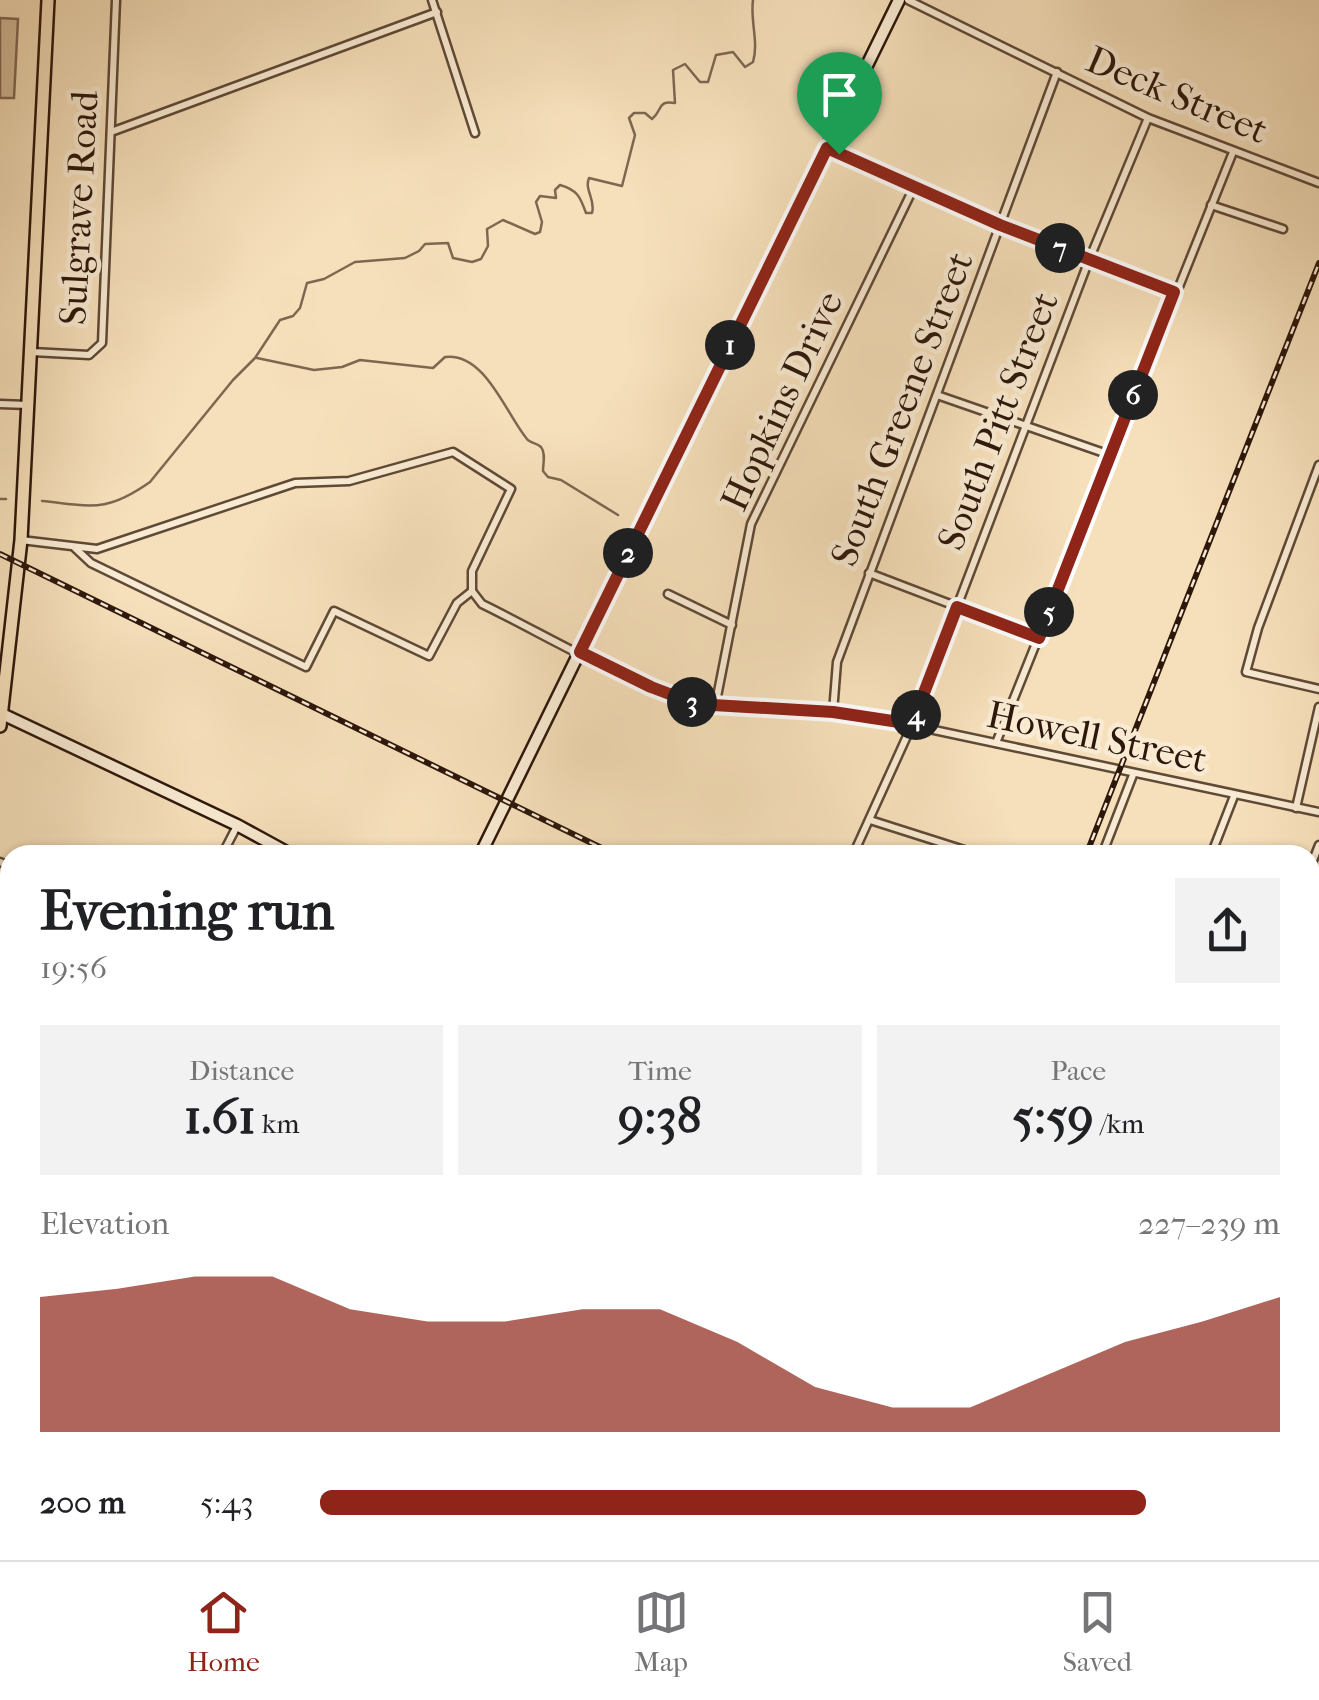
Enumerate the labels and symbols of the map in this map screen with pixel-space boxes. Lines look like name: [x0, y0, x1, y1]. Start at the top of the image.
street label: Deck Street: [1080, 37, 1275, 153]
pin: [797, 52, 882, 155]
street label: Sulgrave Road: [50, 89, 108, 326]
pin: 7: [1035, 223, 1085, 273]
street label: South Greene Street: [821, 245, 983, 572]
street label: Hopkins Drive: [712, 284, 852, 518]
street label: South Pitt Street: [928, 285, 1068, 556]
pin: 1: [705, 320, 755, 370]
pin: 6: [1108, 370, 1158, 420]
pin: 2: [603, 528, 653, 578]
pin: 5: [1024, 587, 1074, 637]
pin: 3: [667, 677, 717, 727]
pin: 4: [891, 690, 941, 740]
street label: Howell Street: [983, 692, 1212, 782]

